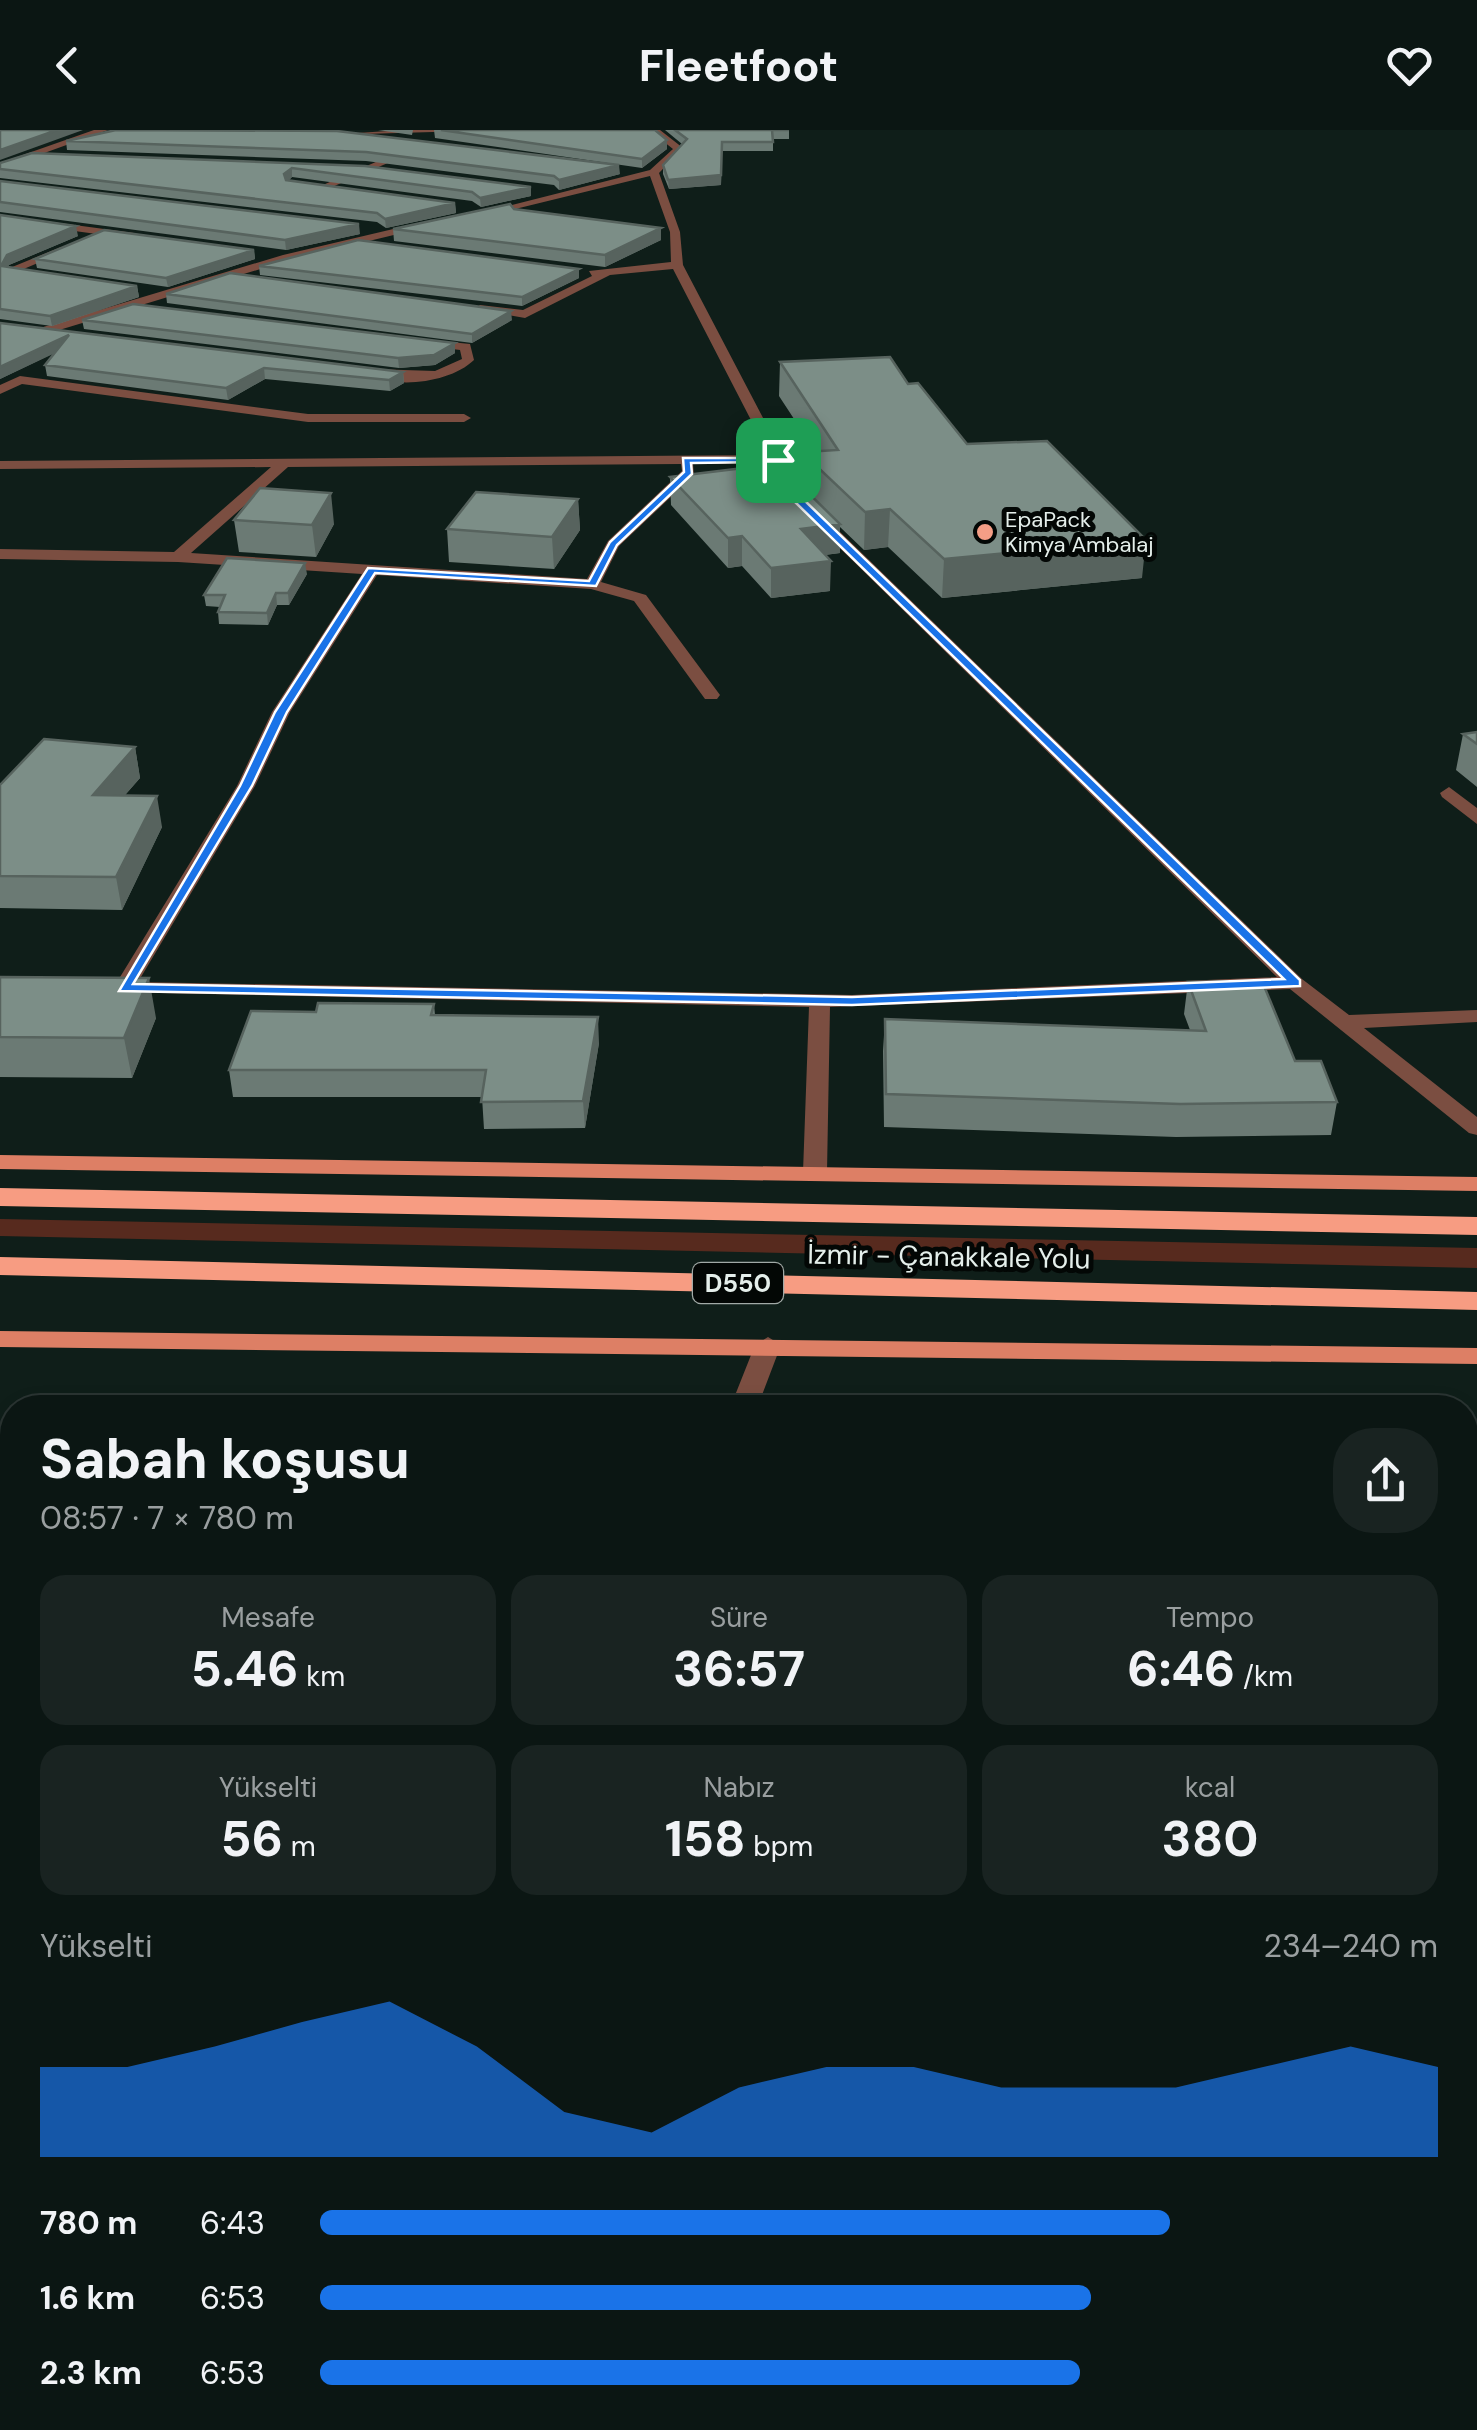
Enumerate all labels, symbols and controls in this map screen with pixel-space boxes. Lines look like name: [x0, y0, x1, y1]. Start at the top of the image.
text: Fleetfoot: [639, 36, 838, 95]
icon: back: [40, 38, 95, 93]
icon: heart: [1382, 38, 1437, 93]
pin: [736, 418, 821, 503]
icon: arrive: [751, 433, 806, 488]
place label: EpaPack Kimya Ambalaj: [1005, 505, 1154, 559]
marker: EpaPack Kimya Ambalaj: [974, 521, 996, 543]
street label: İzmir - Çanakkale Yolu: [807, 1236, 1091, 1277]
road number: D550: [693, 1263, 783, 1303]
text: Sabah koşusu: [40, 1423, 410, 1495]
button: share: [1333, 1428, 1438, 1533]
text: 08:57 · 7 × 780 m: [40, 1497, 294, 1539]
text: Mesafe: [221, 1599, 315, 1636]
text: Süre: [710, 1599, 768, 1636]
text: Tempo: [1166, 1599, 1254, 1636]
text: 5.46: [191, 1636, 299, 1702]
text: 36:57: [673, 1636, 805, 1702]
text: 6:46: [1127, 1636, 1236, 1702]
text: km: [299, 1658, 345, 1695]
text: /km: [1236, 1658, 1293, 1695]
text: Yükselti: [219, 1769, 317, 1806]
text: Nabız: [703, 1769, 775, 1806]
text: kcal: [1185, 1769, 1235, 1806]
text: 56: [220, 1806, 283, 1872]
text: 158: [665, 1806, 746, 1872]
text: 380: [1162, 1806, 1259, 1872]
text: m: [283, 1828, 316, 1865]
text: bpm: [746, 1828, 813, 1865]
text: Yükselti: [40, 1925, 152, 1967]
text: 234–240 m: [1264, 1925, 1438, 1967]
text: 780 m: [40, 2202, 137, 2244]
text: 6:43: [200, 2202, 265, 2244]
text: 1.6 km: [40, 2277, 135, 2319]
text: 6:53: [200, 2277, 265, 2319]
text: 2.3 km: [40, 2352, 142, 2394]
text: 6:53: [200, 2352, 265, 2394]

